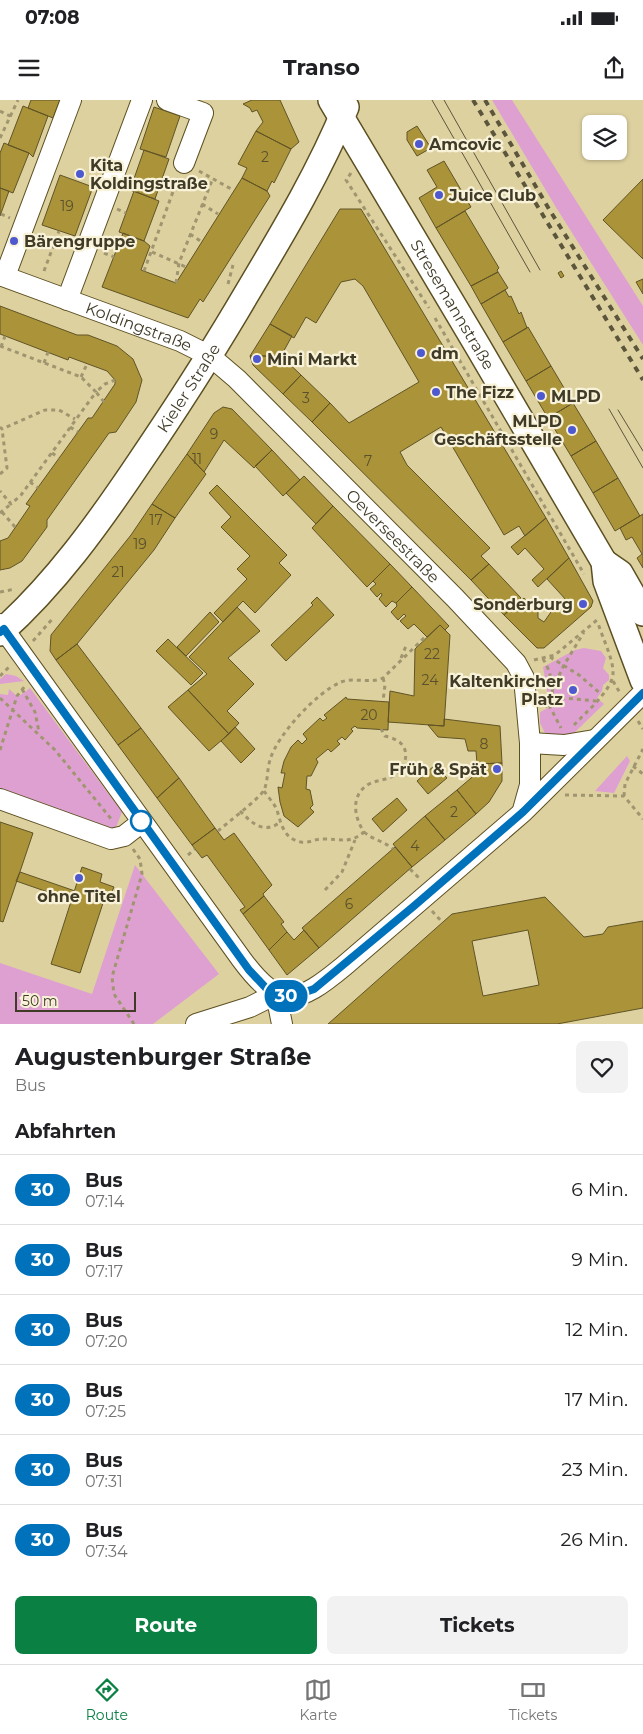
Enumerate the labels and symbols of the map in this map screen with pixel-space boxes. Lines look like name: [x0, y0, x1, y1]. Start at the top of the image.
place label: Amcovic: [428, 135, 502, 154]
marker: Amcovic: [413, 138, 425, 150]
house number: 2: [261, 148, 269, 166]
place label: Kita Koldingstraße: [90, 156, 208, 193]
marker: Kita Koldingstraße: [74, 168, 86, 180]
place label: Juice Club: [448, 186, 536, 205]
marker: Juice Club: [433, 189, 445, 201]
house number: 19: [60, 197, 74, 215]
place label: Bärengruppe: [24, 232, 135, 251]
marker: Bärengruppe: [8, 235, 20, 247]
street label: Stresemannstraße: [406, 236, 498, 373]
street label: Koldingstraße: [83, 298, 195, 355]
street label: Kieler Straße: [153, 340, 224, 436]
place label: dm: [431, 344, 459, 363]
marker: dm: [415, 347, 427, 359]
place label: Mini Markt: [267, 350, 357, 369]
marker: Mini Markt: [251, 353, 263, 365]
place label: The Fizz: [446, 383, 514, 402]
marker: The Fizz: [430, 386, 442, 398]
place label: MLPD: [551, 387, 601, 406]
house number: 3: [302, 389, 310, 407]
marker: MLPD: [535, 390, 547, 402]
place label: MLPD Geschäftsstelle: [434, 412, 562, 449]
marker: MLPD Geschäftsstelle: [566, 424, 578, 436]
house number: 9: [210, 425, 218, 443]
house number: 11: [192, 450, 202, 468]
house number: 7: [364, 452, 372, 470]
street label: Oeverseestraße: [342, 485, 443, 587]
house number: 17: [149, 511, 163, 529]
house number: 19: [133, 535, 147, 553]
house number: 21: [111, 563, 125, 581]
place label: Sonderburg: [473, 595, 573, 614]
marker: Sonderburg: [577, 598, 589, 610]
house number: 22: [424, 645, 440, 663]
house number: 24: [422, 671, 439, 689]
place label: Kaltenkircher Platz: [449, 672, 563, 709]
marker: Kaltenkircher Platz: [567, 684, 579, 696]
house number: 20: [360, 706, 378, 724]
house number: 8: [480, 735, 489, 753]
place label: Früh & Spät: [389, 760, 487, 779]
marker: Früh & Spät: [491, 763, 503, 775]
house number: 2: [450, 803, 458, 821]
unlabelled marker: [130, 810, 152, 832]
house number: 4: [410, 837, 420, 855]
marker: ohne Titel: [73, 872, 85, 884]
place label: ohne Titel: [37, 887, 121, 906]
house number: 6: [345, 895, 354, 913]
line badge: 30: [264, 980, 308, 1012]
scale bar: [15, 989, 136, 1012]

